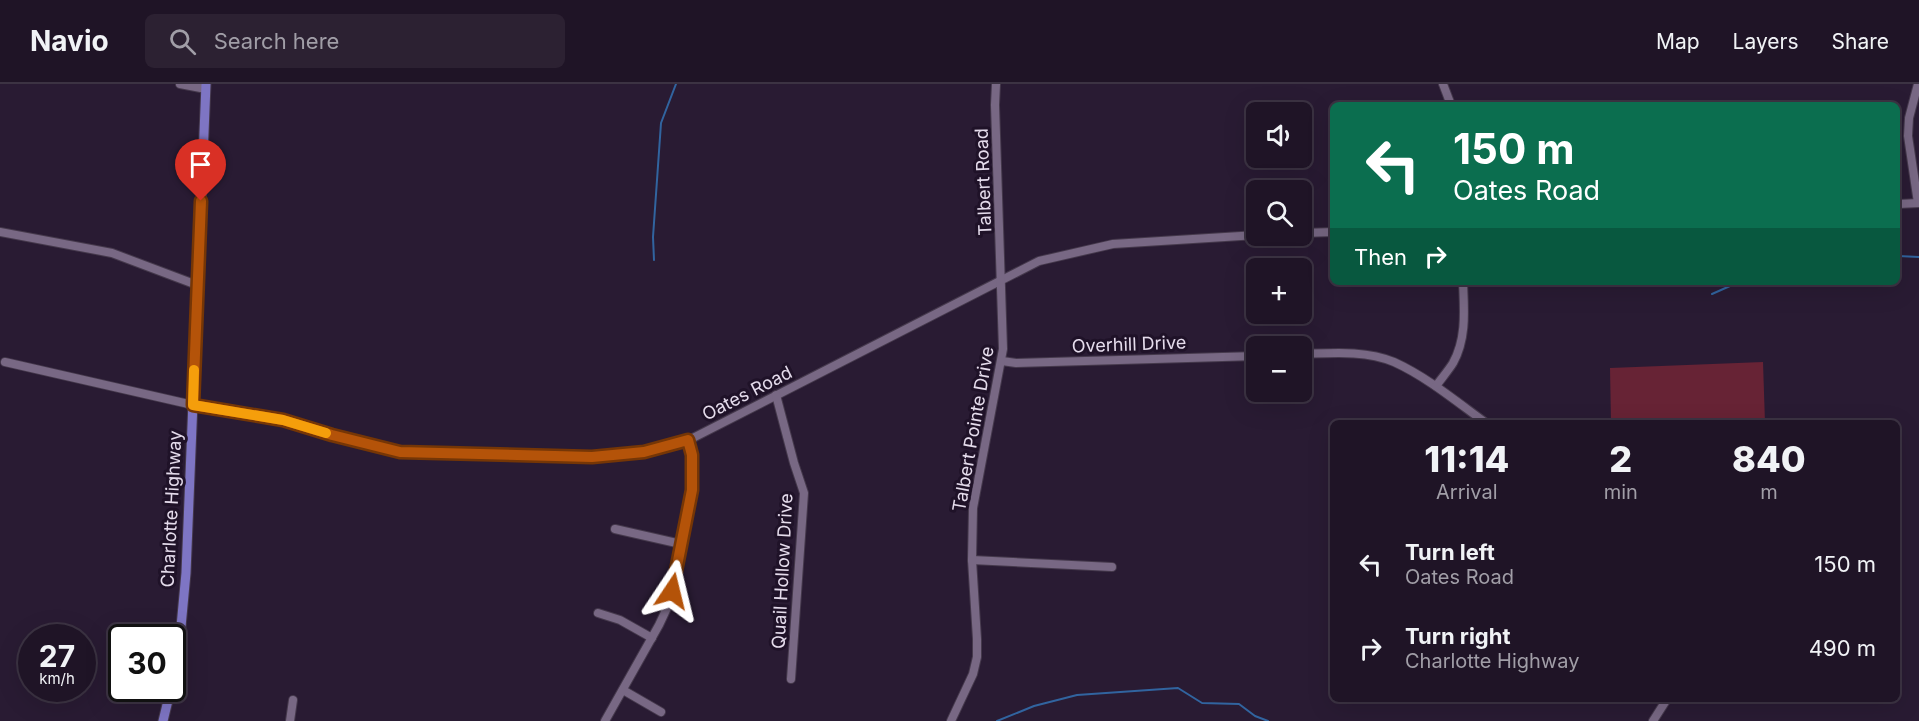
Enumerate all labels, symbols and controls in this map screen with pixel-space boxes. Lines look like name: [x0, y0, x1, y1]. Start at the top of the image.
search box: [145, 14, 565, 68]
text: Navio: [30, 24, 109, 58]
icon: search: [166, 25, 199, 58]
text: Search here: [214, 28, 339, 54]
text: Map: [1656, 29, 1700, 54]
text: Layers: [1733, 29, 1799, 54]
text: Share: [1832, 29, 1889, 54]
map controls: [1246, 102, 1312, 402]
button: sound: [1246, 102, 1312, 168]
text: 150 m: [1453, 123, 1575, 174]
icon: left: [1354, 126, 1432, 204]
street label: Talbert Road: [971, 128, 995, 236]
pin: [175, 139, 226, 201]
icon: arrive: [184, 148, 217, 181]
text: Oates Road: [1453, 174, 1600, 207]
button: search: [1246, 180, 1312, 246]
icon: right: [1419, 240, 1452, 273]
text: Then: [1354, 244, 1407, 270]
button: +: [1246, 258, 1312, 324]
street label: Overhill Drive: [1071, 332, 1187, 356]
button: −: [1246, 336, 1312, 402]
street label: Talbert Pointe Drive: [948, 345, 998, 513]
street label: Oates Road: [699, 361, 795, 425]
street label: Charlotte Highway: [156, 430, 186, 588]
text: 11:14: [1424, 437, 1509, 481]
text: 2: [1609, 437, 1632, 481]
text: 840: [1732, 437, 1806, 481]
text: Arrival: [1436, 480, 1498, 504]
text: min: [1604, 480, 1638, 504]
text: m: [1760, 480, 1778, 504]
street label: Quail Hollow Drive: [767, 492, 797, 650]
text: Turn left: [1405, 539, 1495, 565]
icon: left: [1354, 548, 1387, 581]
text: 150 m: [1814, 551, 1876, 577]
position arrow: [640, 559, 704, 623]
text: Oates Road: [1405, 565, 1514, 589]
text: Turn right: [1405, 623, 1511, 649]
speed limit sign: 30: [108, 624, 186, 702]
icon: right: [1354, 632, 1387, 665]
text: 490 m: [1809, 635, 1876, 661]
text: 27: [39, 638, 75, 674]
text: Charlotte Highway: [1405, 649, 1579, 673]
text: km/h: [39, 669, 75, 688]

